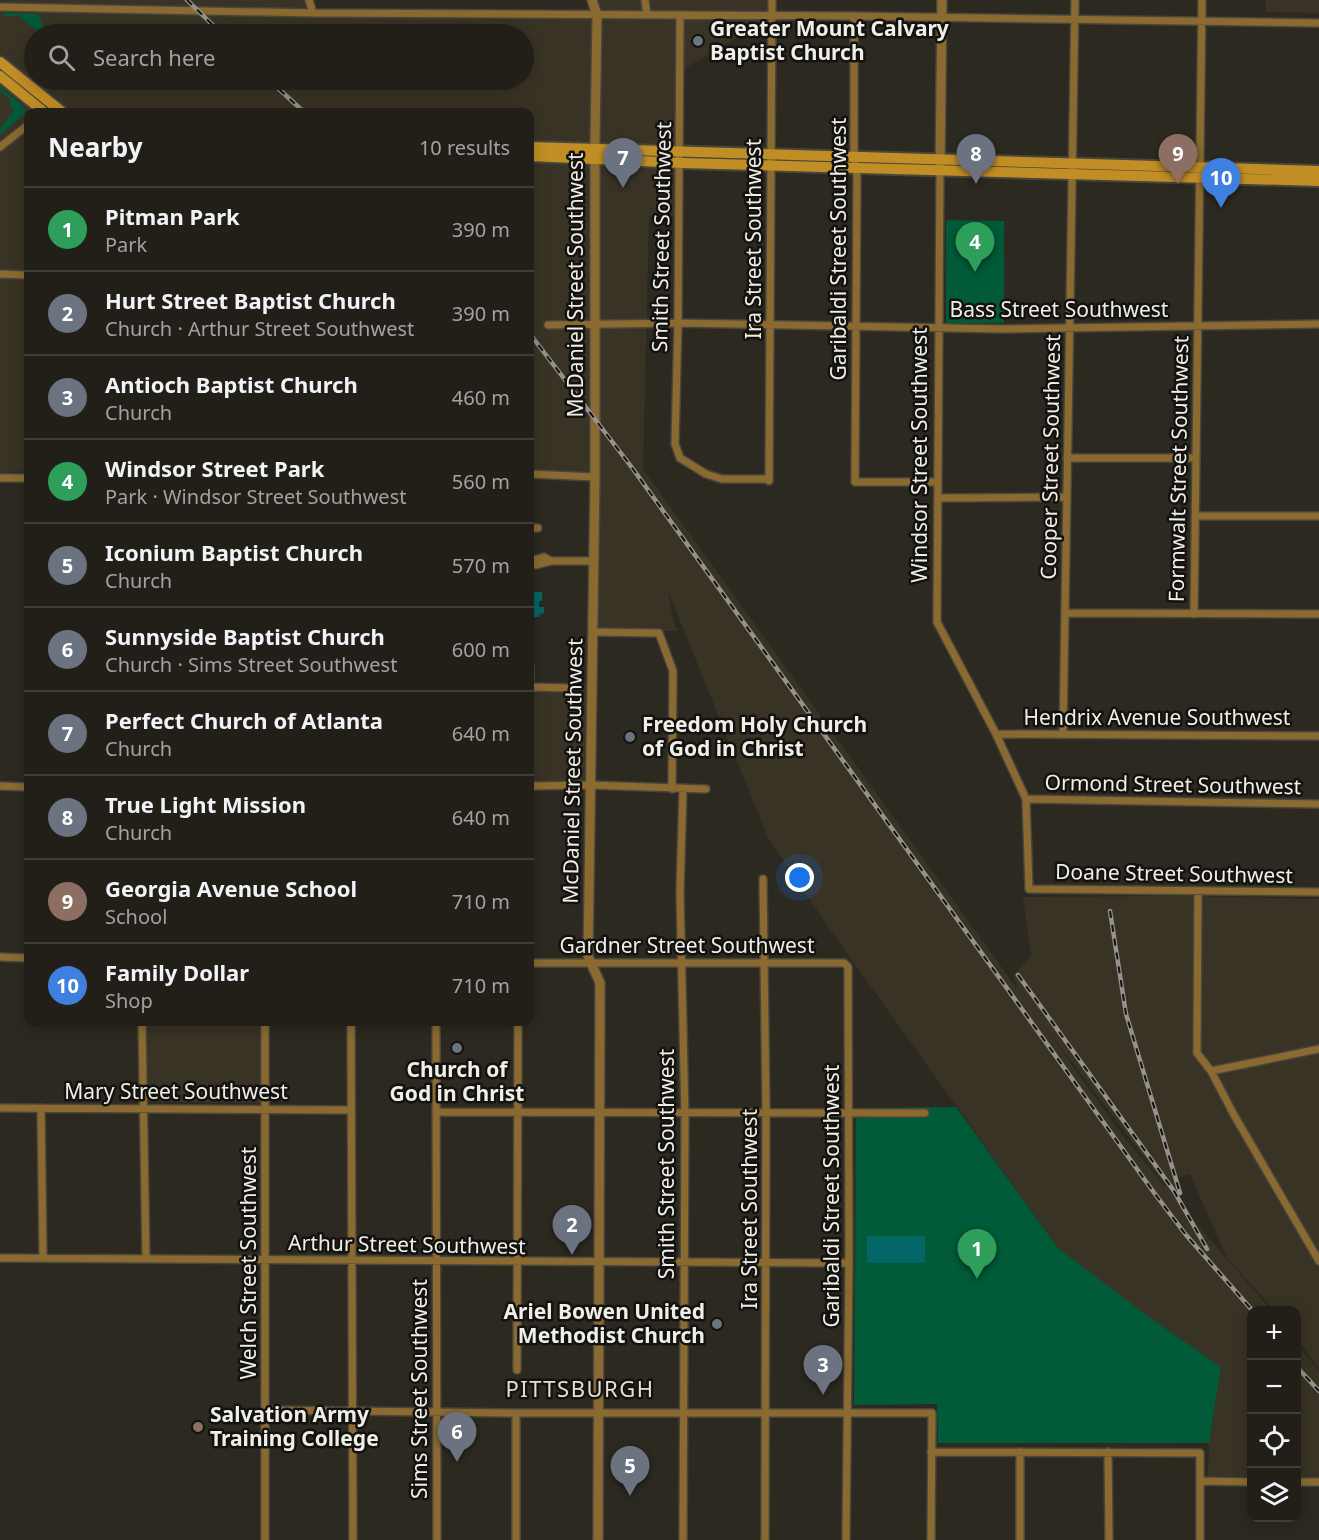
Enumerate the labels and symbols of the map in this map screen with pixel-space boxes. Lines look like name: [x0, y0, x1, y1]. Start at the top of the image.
place label: Greater Mount Calvary Baptist Church: [710, 14, 949, 66]
marker: Greater Mount Calvary Baptist Church: [691, 34, 705, 48]
street label: Garibaldi Street Southwest: [824, 117, 852, 380]
street label: Smith Street Southwest: [645, 121, 677, 352]
pin: 8: [956, 134, 996, 184]
pin: 9: [1158, 134, 1198, 184]
pin: 7: [604, 138, 642, 188]
street label: Ira Street Southwest: [739, 138, 767, 339]
street label: McDaniel Street Southwest: [561, 152, 589, 418]
pin: 10: [1202, 158, 1240, 208]
pin: 4: [956, 222, 994, 272]
street label: Bass Street Southwest: [950, 295, 1169, 323]
street label: Windsor Street Southwest: [905, 327, 933, 583]
street label: Cooper Street Southwest: [1034, 334, 1066, 580]
street label: Formwalt Street Southwest: [1162, 335, 1194, 602]
street label: McDaniel Street Southwest: [556, 638, 588, 904]
street label: Hendrix Avenue Southwest: [1024, 703, 1291, 731]
place label: Freedom Holy Church of God in Christ: [642, 710, 867, 762]
marker: Freedom Holy Church of God in Christ: [623, 730, 637, 744]
street label: Ormond Street Southwest: [1044, 768, 1302, 800]
street label: Doane Street Southwest: [1055, 857, 1294, 889]
your location: [785, 863, 814, 892]
street label: Gardner Street Southwest: [559, 931, 815, 959]
marker: Church of God in Christ: [450, 1041, 464, 1055]
street label: Smith Street Southwest: [652, 1048, 680, 1279]
place label: Church of God in Christ: [390, 1055, 524, 1107]
street label: Garibaldi Street Southwest: [817, 1064, 845, 1327]
street label: Mary Street Southwest: [64, 1077, 288, 1105]
street label: Ira Street Southwest: [735, 1108, 763, 1309]
street label: Welch Street Southwest: [234, 1146, 262, 1379]
pin: 2: [552, 1206, 592, 1255]
street label: Arthur Street Southwest: [288, 1228, 526, 1260]
pin: 1: [958, 1230, 996, 1279]
street label: Sims Street Southwest: [405, 1279, 433, 1499]
place label: Ariel Bowen United Methodist Church: [504, 1297, 705, 1349]
marker: Ariel Bowen United Methodist Church: [710, 1317, 724, 1331]
pin: 3: [804, 1346, 842, 1395]
district label: PITTSBURGH: [505, 1373, 655, 1403]
place label: Salvation Army Training College: [210, 1400, 379, 1452]
pin: 6: [438, 1412, 476, 1462]
marker: Salvation Army Training College: [191, 1420, 205, 1434]
pin: 5: [610, 1446, 650, 1496]

